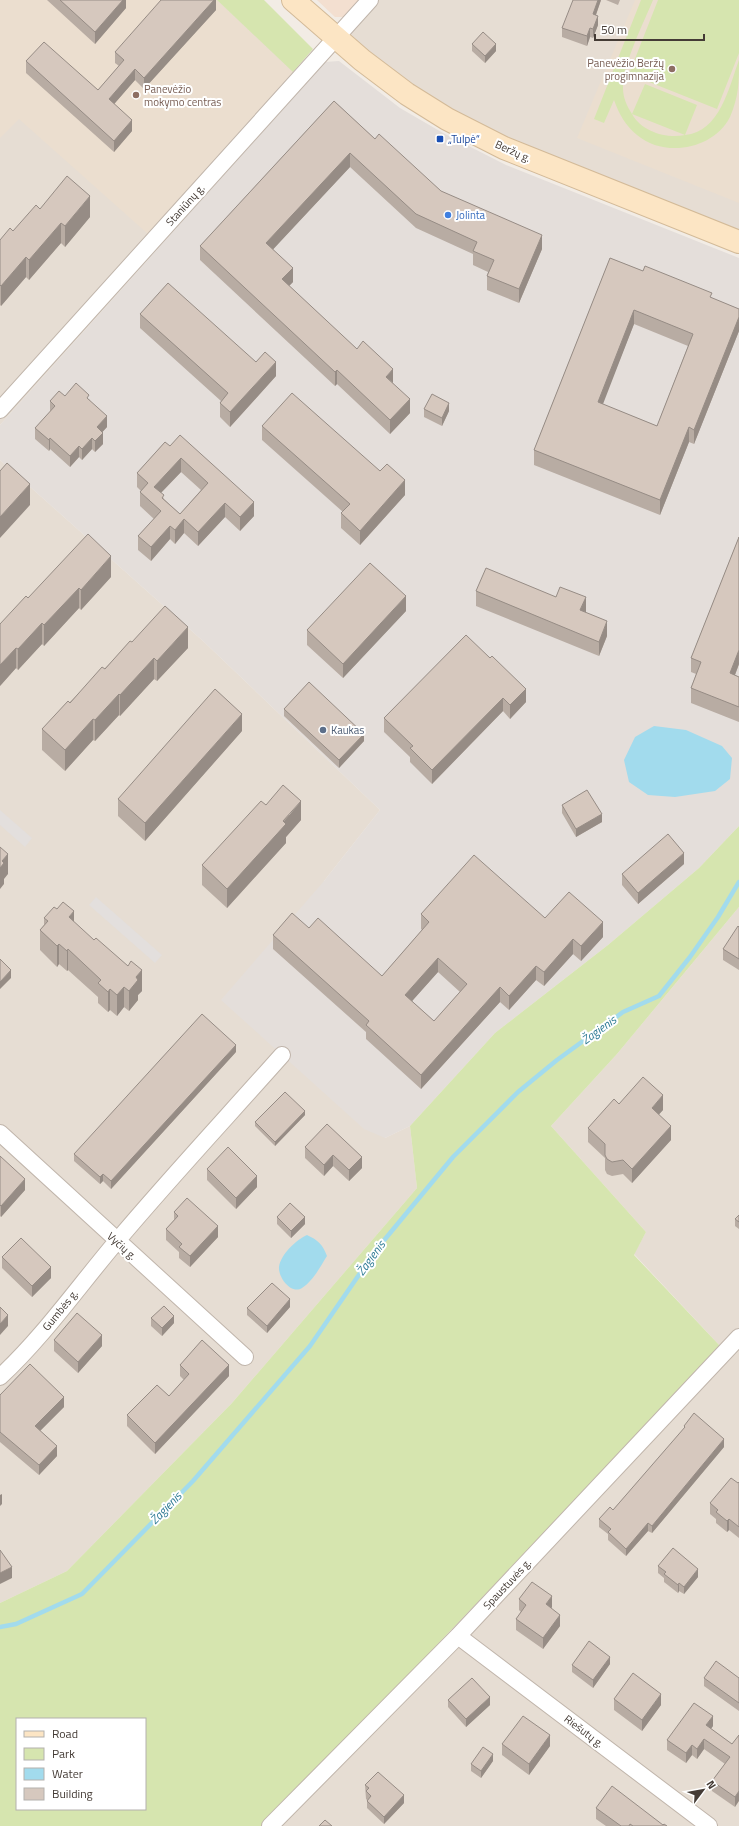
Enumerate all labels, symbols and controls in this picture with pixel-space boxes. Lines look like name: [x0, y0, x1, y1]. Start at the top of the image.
scale bar: [595, 16, 704, 42]
text: 50 m: [601, 20, 627, 39]
place label: Panevėžio Beržų progimnazija: [587, 55, 664, 84]
marker: Panevėžio Beržų progimnazija: [667, 64, 677, 74]
place label: Panevėžio mokymo centras: [144, 81, 221, 110]
marker: Panevėžio mokymo centras: [131, 90, 141, 100]
place label: „Tulpė“: [448, 131, 480, 147]
marker: „Tulpė“: [435, 134, 445, 144]
street label: Beržų g.: [493, 136, 533, 166]
street label: Staniūnų g.: [162, 180, 208, 230]
place label: Jolinta: [456, 207, 486, 223]
marker: Jolinta: [443, 210, 453, 220]
place label: Kaukas: [331, 722, 364, 738]
marker: Kaukas: [318, 725, 328, 735]
water label: Žagienis: [577, 1010, 621, 1049]
street label: Vyčių g.: [104, 1228, 140, 1264]
water label: Žagienis: [351, 1236, 390, 1279]
street label: Gumbės g.: [38, 1286, 82, 1334]
water label: Žagienis: [145, 1486, 187, 1528]
street label: Spaustuvės g.: [479, 1555, 535, 1613]
street label: Riešutų g.: [561, 1711, 607, 1751]
legend: [16, 1718, 146, 1810]
text: Road: [52, 1724, 78, 1743]
text: Park: [52, 1744, 75, 1763]
text: Water: [52, 1764, 83, 1783]
north arrow: [683, 1770, 723, 1810]
text: N: [703, 1777, 720, 1792]
text: Building: [52, 1784, 93, 1803]

